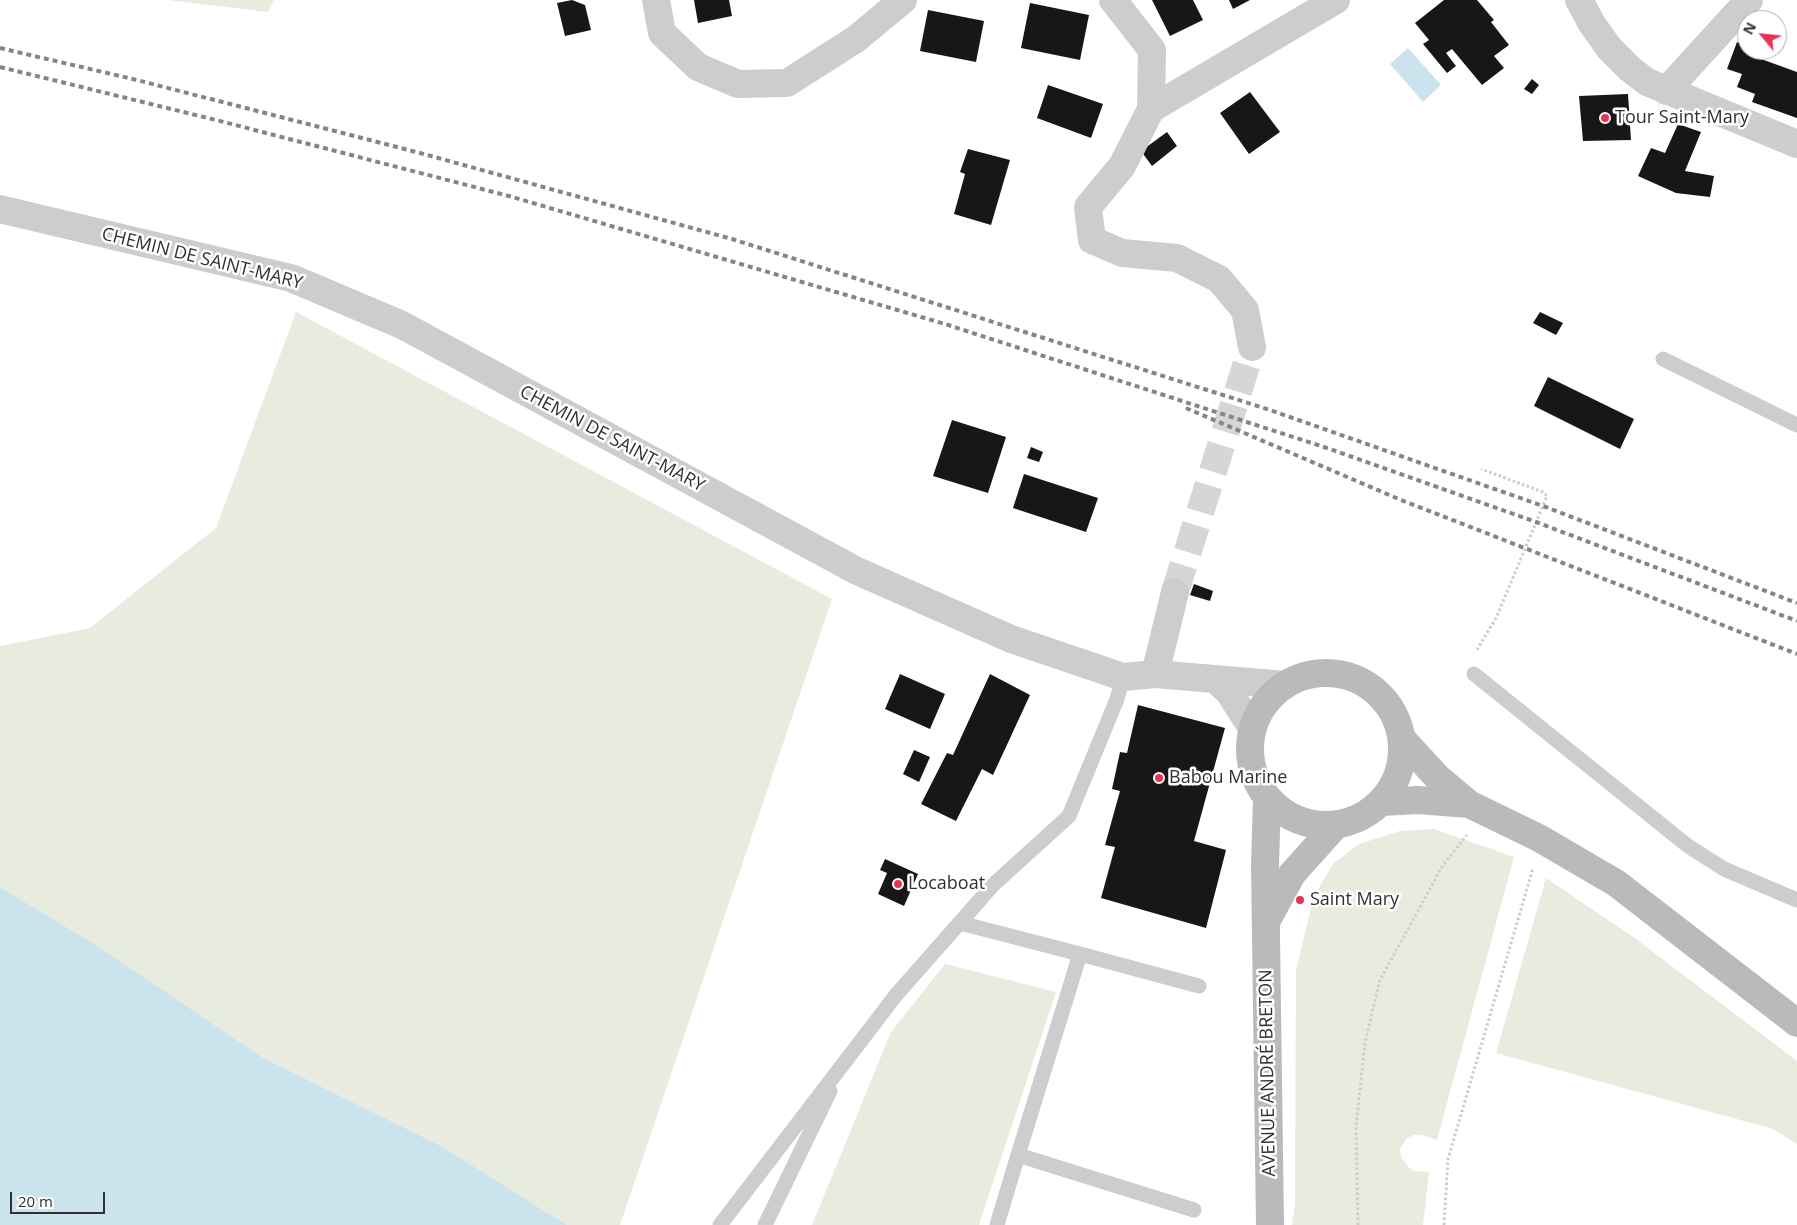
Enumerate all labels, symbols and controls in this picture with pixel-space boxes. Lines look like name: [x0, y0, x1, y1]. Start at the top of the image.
north arrow: [1737, 10, 1787, 60]
text: N: [1738, 19, 1760, 38]
place label: Tour Saint-Mary: [1615, 107, 1749, 129]
marker: Tour Saint-Mary: [1599, 112, 1611, 124]
street label: CHEMIN DE SAINT-MARY: [99, 224, 305, 294]
street label: CHEMIN DE SAINT-MARY: [516, 381, 708, 497]
place label: Babou Marine: [1169, 767, 1287, 789]
marker: Babou Marine: [1153, 772, 1165, 784]
place label: Locaboat: [908, 873, 985, 895]
marker: Locaboat: [892, 878, 904, 890]
place label: Saint Mary: [1310, 889, 1399, 911]
marker: Saint Mary: [1294, 894, 1306, 906]
street label: AVENUE ANDRÉ BRETON: [1255, 969, 1281, 1177]
scale bar: [12, 1182, 108, 1214]
text: 20 m: [18, 1191, 53, 1211]

